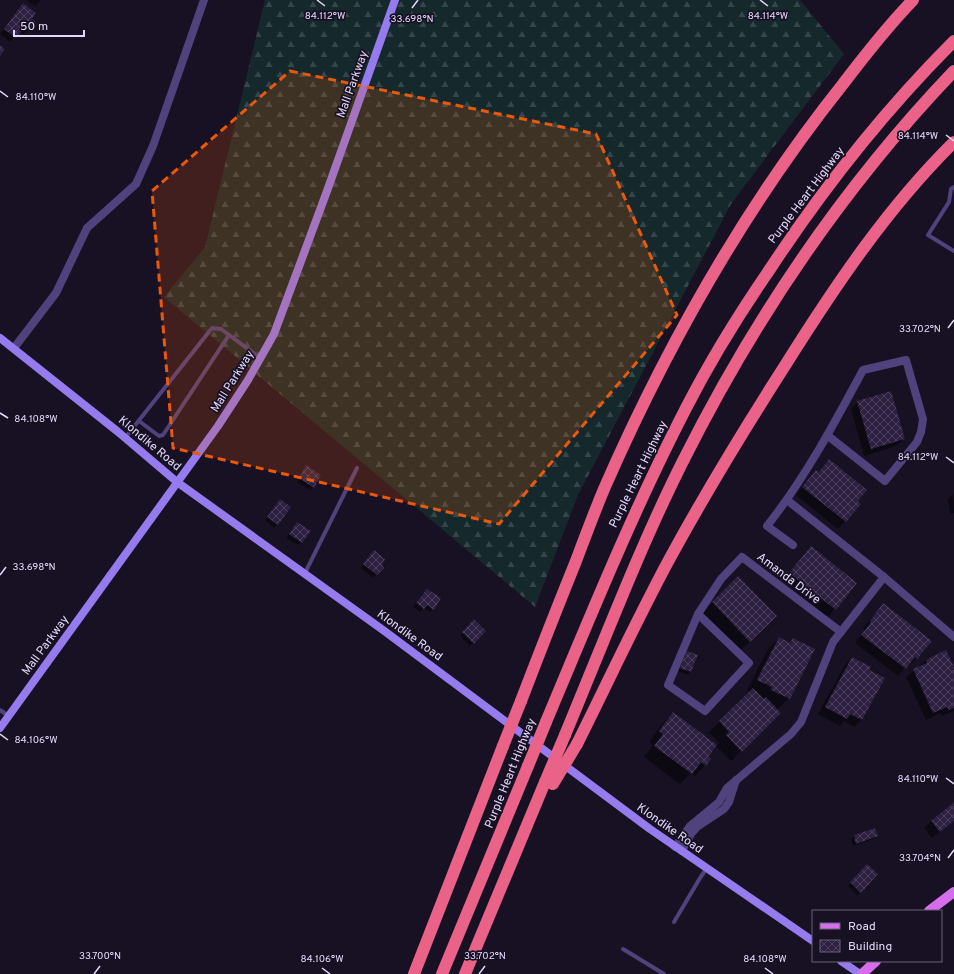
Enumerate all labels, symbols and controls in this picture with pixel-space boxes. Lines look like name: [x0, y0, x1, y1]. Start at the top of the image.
text: 84.112°W: [305, 10, 345, 23]
text: 84.114°W: [748, 10, 788, 23]
scale bar: [14, 12, 84, 38]
text: 33.698°N: [390, 13, 434, 26]
text: 50 m: [20, 19, 48, 35]
street label: Mall Parkway: [333, 49, 372, 120]
text: 84.110°W: [16, 91, 56, 104]
text: 84.114°W: [898, 130, 938, 143]
street label: Purple Heart Highway: [765, 144, 849, 247]
text: 33.702°N: [899, 323, 941, 336]
street label: Mall Parkway: [207, 347, 258, 416]
text: 84.108°W: [14, 413, 58, 426]
street label: Klondike Road: [115, 413, 184, 475]
street label: Purple Heart Highway: [606, 418, 672, 531]
text: 84.112°W: [898, 451, 938, 464]
street label: Amanda Drive: [753, 550, 824, 608]
text: 33.698°N: [12, 561, 56, 574]
street label: Klondike Road: [373, 607, 445, 665]
street label: Mall Parkway: [19, 612, 73, 679]
street label: Purple Heart Highway: [482, 716, 540, 831]
text: 84.106°W: [14, 734, 58, 747]
text: 84.110°W: [898, 773, 938, 786]
street label: Klondike Road: [633, 800, 706, 858]
text: 33.704°N: [899, 852, 941, 865]
legend: [812, 910, 942, 962]
text: Road: [848, 919, 876, 935]
text: Building: [848, 939, 892, 955]
text: 33.700°N: [79, 950, 121, 963]
text: 33.702°N: [464, 950, 506, 963]
text: 84.106°W: [300, 953, 344, 966]
text: 84.108°W: [743, 953, 787, 966]

